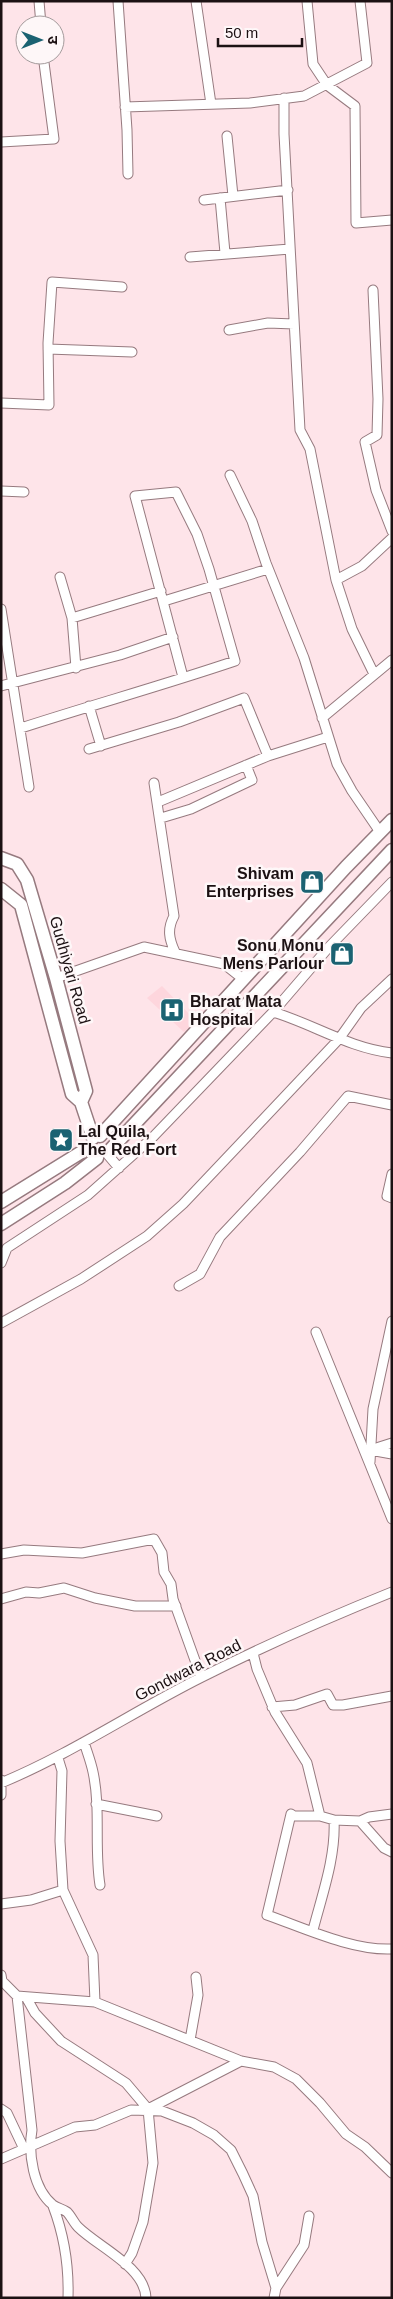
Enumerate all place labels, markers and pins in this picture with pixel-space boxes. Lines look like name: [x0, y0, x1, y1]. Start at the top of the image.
place label: Shivam Enterprises: [206, 865, 294, 900]
shop icon: Shivam Enterprises: [299, 869, 325, 895]
place label: Sonu Monu Mens Parlour: [223, 937, 324, 972]
shop icon: Sonu Monu Mens Parlour: [329, 941, 355, 967]
place label: Bharat Mata Hospital: [190, 993, 282, 1028]
hospital icon: Bharat Mata Hospital: [159, 997, 185, 1023]
place label: Lal Quila, The Red Fort: [78, 1123, 177, 1158]
place icon: Lal Quila, The Red Fort: [48, 1127, 74, 1153]

